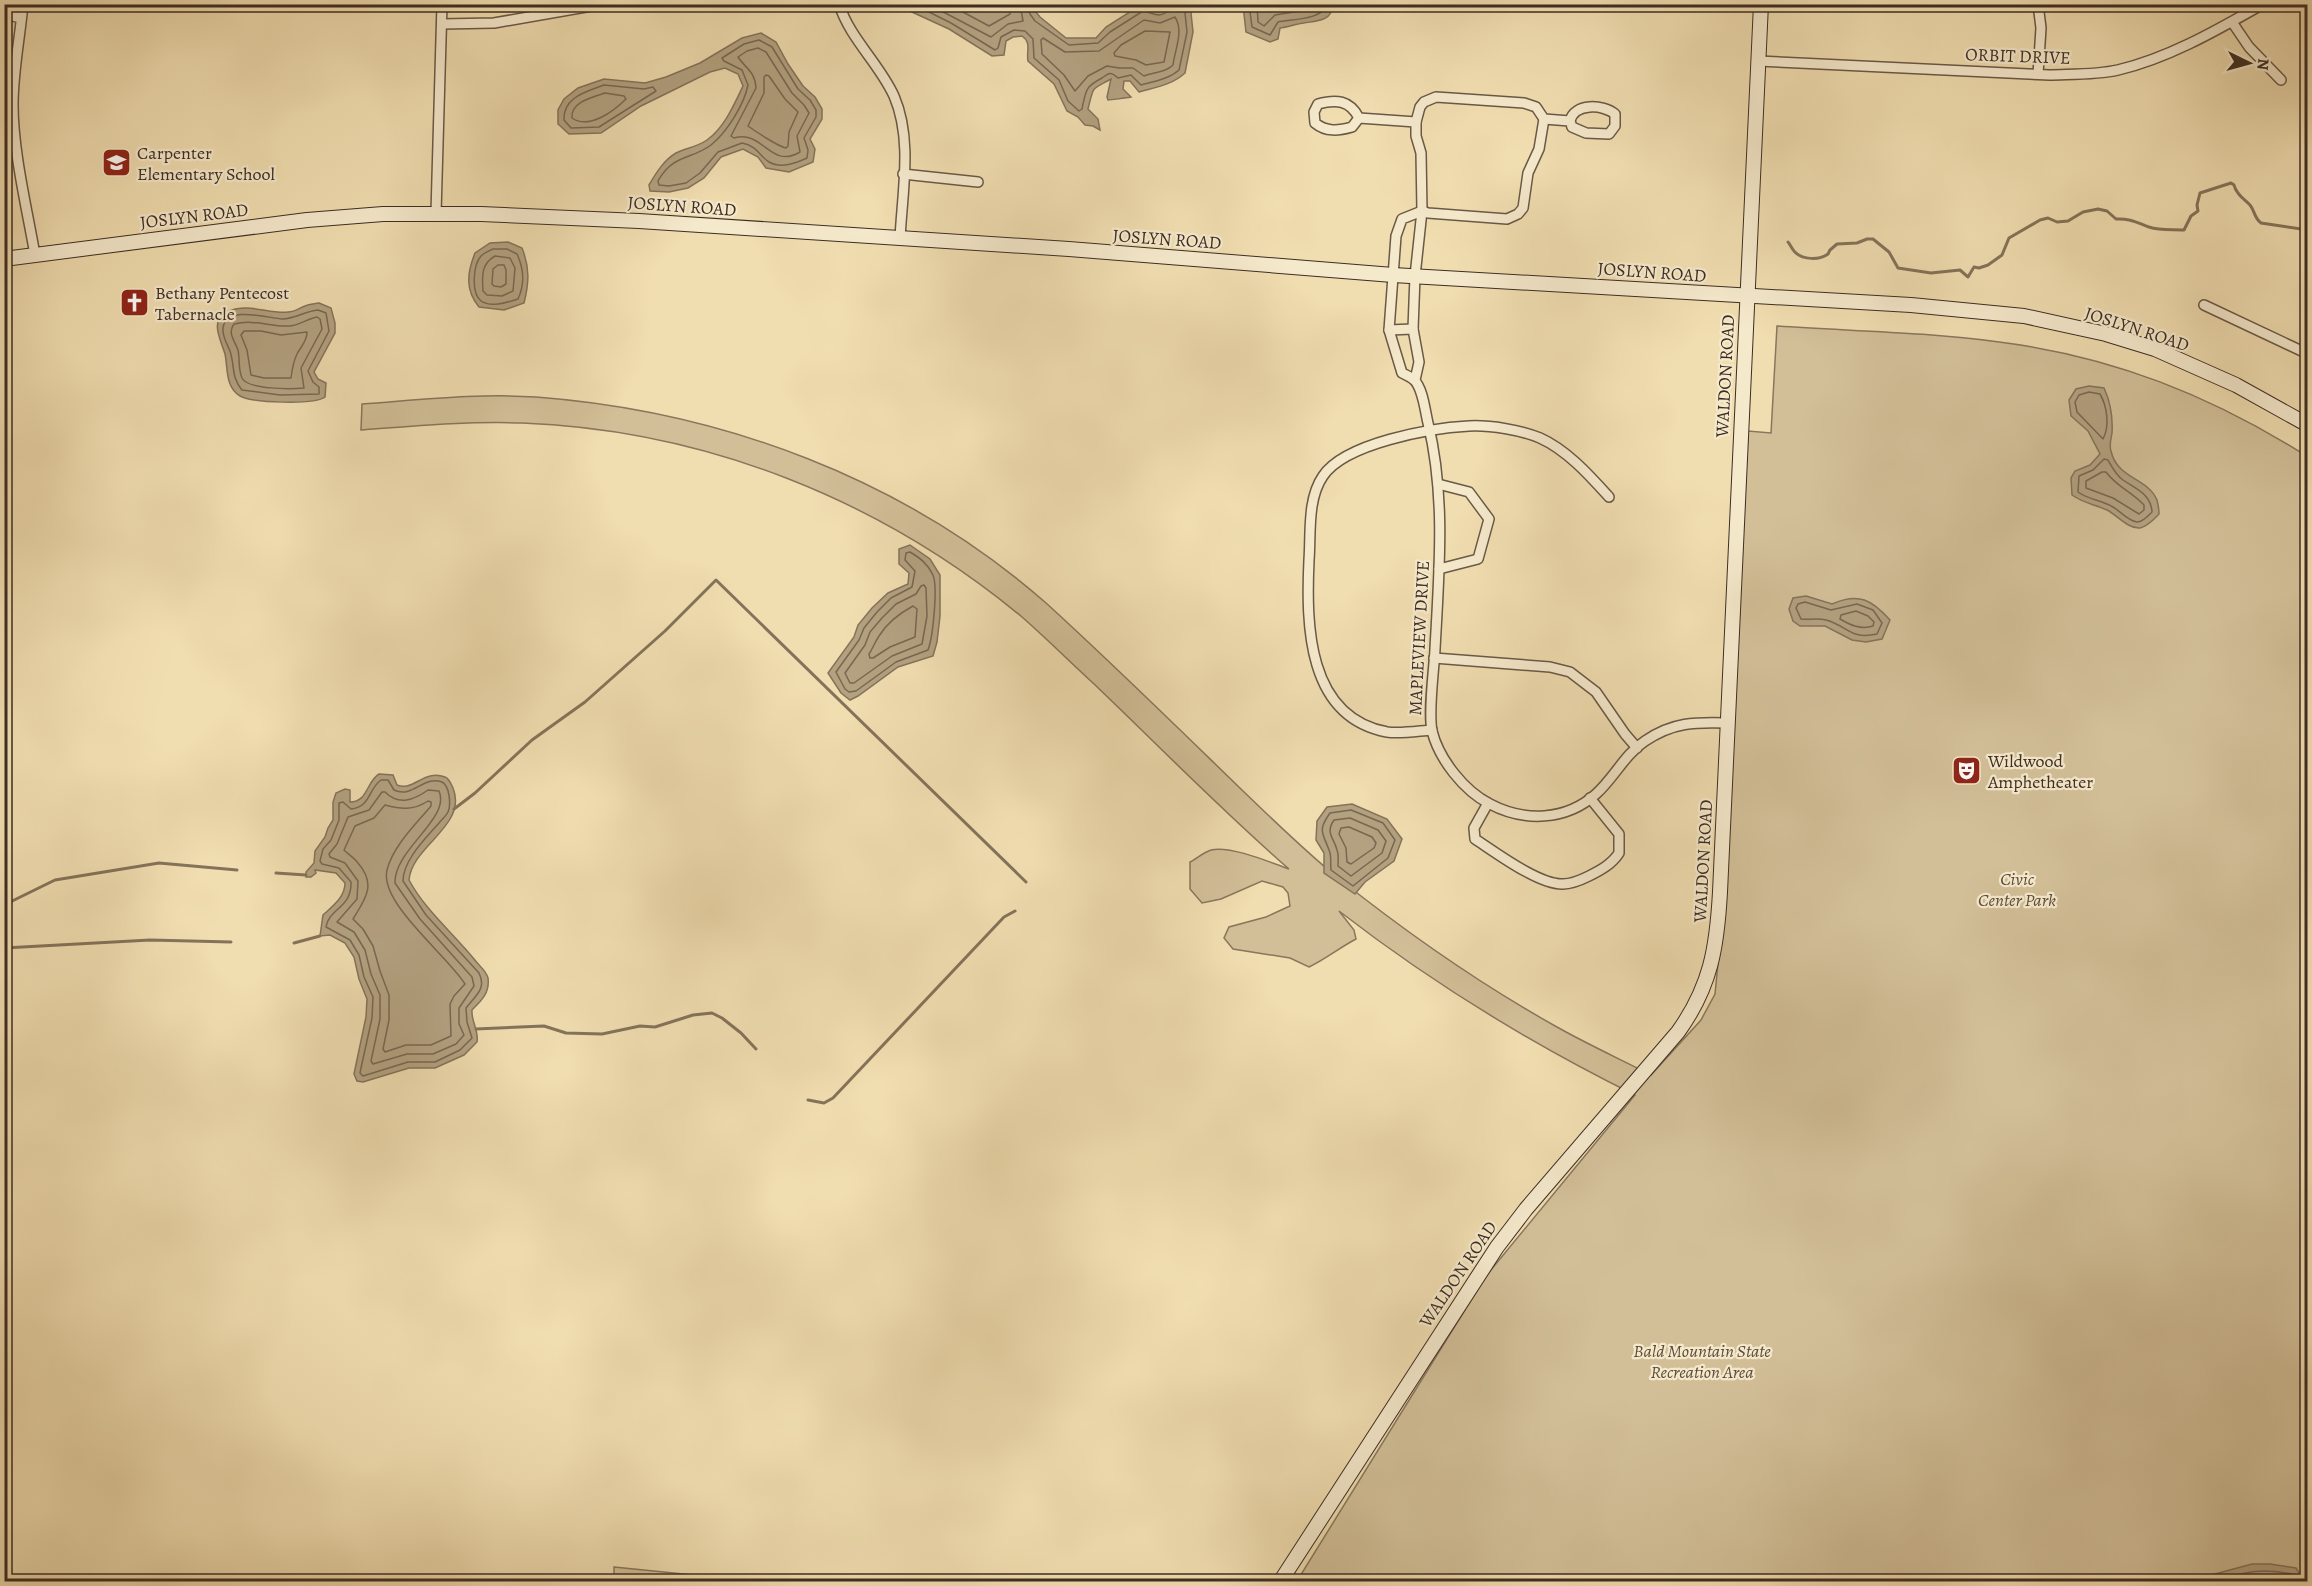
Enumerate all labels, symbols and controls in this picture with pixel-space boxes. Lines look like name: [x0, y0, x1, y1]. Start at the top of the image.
north arrow: [2219, 33, 2279, 93]
street label: ORBIT DRIVE: [1965, 42, 2071, 70]
text: N: [2251, 57, 2274, 71]
place label: Carpenter Elementary School: [137, 141, 275, 186]
school or university icon: Carpenter Elementary School: [100, 147, 132, 179]
street label: JOSLYN ROAD: [627, 190, 737, 222]
street label: JOSLYN ROAD: [139, 197, 249, 235]
street label: JOSLYN ROAD: [1112, 223, 1222, 255]
street label: JOSLYN ROAD: [1597, 256, 1707, 288]
place label: Bethany Pentecost Tabernacle: [155, 281, 289, 326]
church icon: Bethany Pentecost Tabernacle: [118, 287, 150, 319]
street label: JOSLYN ROAD: [2082, 301, 2192, 357]
street label: WALDON ROAD: [1710, 314, 1740, 439]
street label: MAPLEVIEW DRIVE: [1403, 560, 1435, 716]
place label: Wildwood Amphetheater: [1987, 749, 2093, 794]
theatre icon: Wildwood Amphetheater: [1951, 755, 1983, 787]
street label: WALDON ROAD: [1688, 799, 1718, 924]
park label: Civic Center Park: [1978, 867, 2056, 912]
street label: WALDON ROAD: [1413, 1216, 1502, 1333]
park label: Bald Mountain State Recreation Area: [1633, 1339, 1771, 1384]

